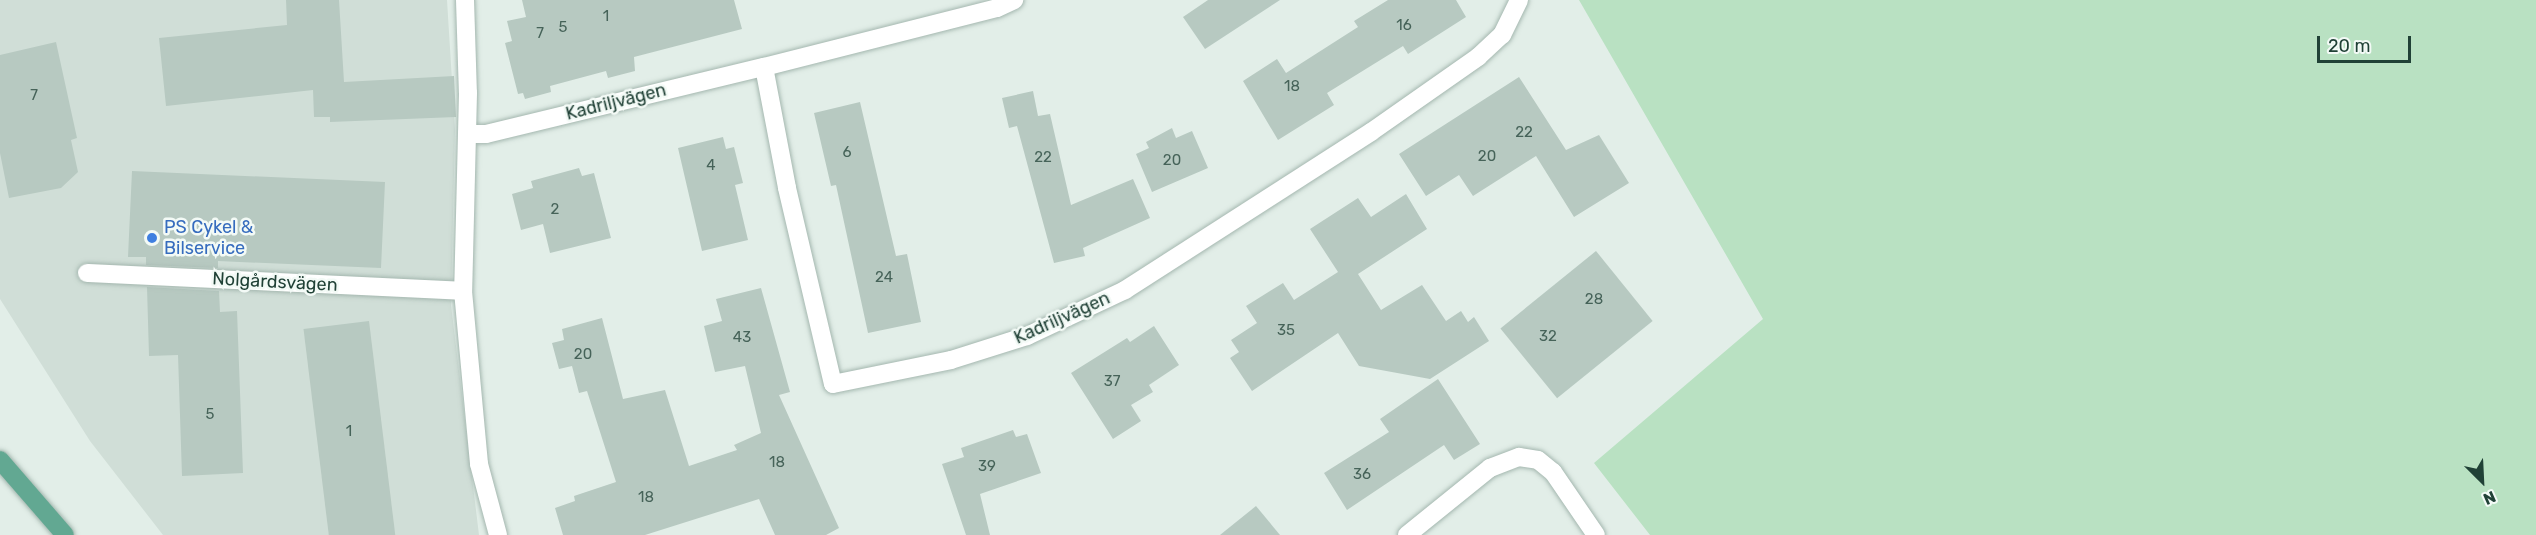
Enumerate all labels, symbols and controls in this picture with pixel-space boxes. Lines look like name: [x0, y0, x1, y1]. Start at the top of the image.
house number: 1: [603, 8, 609, 26]
house number: 16: [1396, 17, 1412, 35]
house number: 5: [559, 19, 567, 37]
scale bar: [2320, 24, 2414, 62]
house number: 7: [536, 25, 544, 43]
text: 20 m: [2328, 35, 2370, 57]
house number: 18: [1284, 78, 1300, 96]
street label: Kadriljvägen: [564, 79, 668, 125]
house number: 7: [30, 87, 38, 105]
house number: 22: [1515, 124, 1533, 142]
house number: 6: [842, 144, 852, 162]
house number: 20: [1478, 148, 1496, 166]
house number: 22: [1034, 149, 1052, 167]
house number: 20: [1163, 152, 1181, 170]
house number: 4: [706, 157, 716, 175]
house number: 2: [551, 201, 559, 219]
place label: PS Cykel & Bilservice: [164, 217, 253, 260]
marker: PS Cykel & Bilservice: [145, 231, 159, 245]
street label: Nolgårdsvägen: [212, 268, 338, 296]
house number: 24: [875, 269, 893, 287]
street label: Kadriljvägen: [1011, 287, 1113, 349]
house number: 28: [1585, 291, 1603, 309]
house number: 35: [1277, 322, 1295, 340]
house number: 32: [1539, 328, 1557, 346]
house number: 43: [733, 329, 751, 347]
house number: 20: [574, 346, 592, 364]
house number: 37: [1104, 373, 1120, 391]
house number: 5: [206, 406, 214, 424]
house number: 1: [346, 423, 352, 441]
north arrow: [2452, 451, 2512, 511]
house number: 18: [769, 454, 785, 472]
house number: 39: [978, 458, 996, 476]
house number: 36: [1353, 466, 1371, 484]
text: N: [2480, 487, 2499, 509]
house number: 18: [638, 489, 654, 507]

